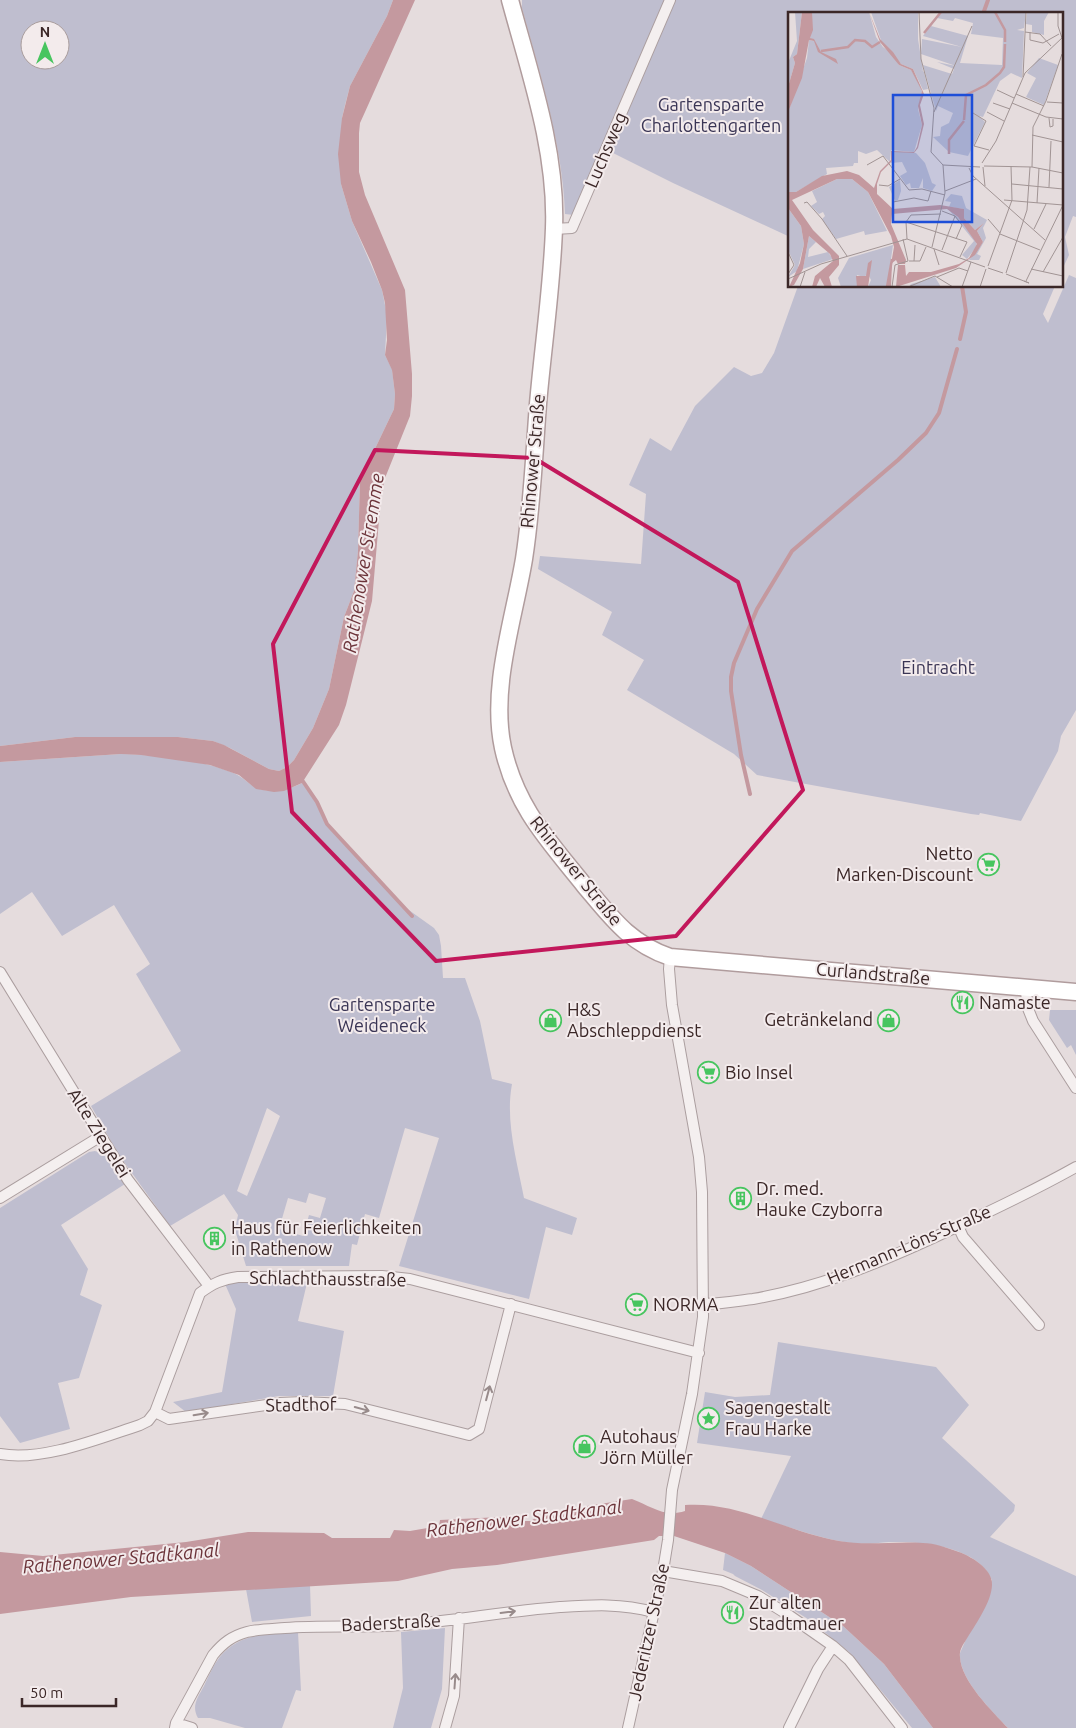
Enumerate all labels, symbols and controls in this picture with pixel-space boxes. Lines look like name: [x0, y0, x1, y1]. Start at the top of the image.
inset map: [788, 12, 1064, 288]
north arrow: [20, 20, 70, 70]
text: N: [40, 24, 50, 40]
park label: Gartensparte Charlottengarten: [641, 94, 781, 135]
street label: Luchsweg: [580, 109, 630, 190]
street label: Rhinower Straße: [516, 393, 548, 529]
water label: Rathenower Stremme: [338, 471, 388, 654]
park label: Eintracht: [901, 657, 975, 677]
street label: Rhinower Straße: [527, 812, 627, 929]
place label: Netto Marken-Discount: [836, 843, 973, 884]
supermarket icon: Netto Marken-Discount: [977, 852, 1001, 876]
street label: Curlandstraße: [815, 958, 931, 988]
restaurant icon: Namaste: [951, 991, 975, 1015]
place label: Namaste: [979, 992, 1051, 1012]
park label: Gartensparte Weideneck: [329, 994, 435, 1035]
place label: H&S Abschleppdienst: [567, 999, 701, 1040]
shop icon: H&S Abschleppdienst: [539, 1008, 563, 1032]
shop icon: Getränkeland: [877, 1008, 901, 1032]
place label: Getränkeland: [764, 1009, 873, 1029]
supermarket icon: Bio Insel: [697, 1061, 721, 1085]
place label: Bio Insel: [725, 1062, 793, 1082]
street label: Alte Ziegelei: [64, 1084, 135, 1181]
place label: Dr. med. Hauke Czyborra: [756, 1178, 883, 1219]
building icon: Dr. med. Hauke Czyborra: [728, 1187, 752, 1211]
street label: Hermann-Löns-Straße: [824, 1200, 994, 1288]
place label: Haus für Feierlichkeiten in Rathenow: [231, 1217, 422, 1258]
building icon: Haus für Feierlichkeiten in Rathenow: [203, 1226, 227, 1250]
street label: Schlachthausstraße: [249, 1267, 407, 1289]
supermarket icon: NORMA: [625, 1293, 649, 1317]
place label: NORMA: [653, 1294, 719, 1314]
one-way arrow: [484, 1385, 493, 1401]
street label: Stadthof: [265, 1393, 337, 1415]
place label: Sagengestalt Frau Harke: [725, 1397, 830, 1438]
one-way arrow: [354, 1405, 370, 1414]
place icon: Sagengestalt Frau Harke: [697, 1406, 721, 1430]
one-way arrow: [193, 1409, 209, 1419]
place label: Autohaus Jörn Müller: [600, 1426, 693, 1467]
shop icon: Autohaus Jörn Müller: [572, 1435, 596, 1459]
water label: Rathenower Stadtkanal: [425, 1495, 624, 1541]
water label: Rathenower Stadtkanal: [22, 1538, 221, 1578]
street label: Jederitzer Straße: [624, 1561, 672, 1702]
place label: Zur alten Stadtmauer: [749, 1592, 844, 1633]
restaurant icon: Zur alten Stadtmauer: [721, 1601, 745, 1625]
one-way arrow: [499, 1607, 515, 1617]
street label: Baderstraße: [341, 1609, 441, 1635]
one-way arrow: [451, 1673, 460, 1689]
scale bar: [22, 1676, 116, 1708]
text: 50 m: [30, 1684, 63, 1701]

